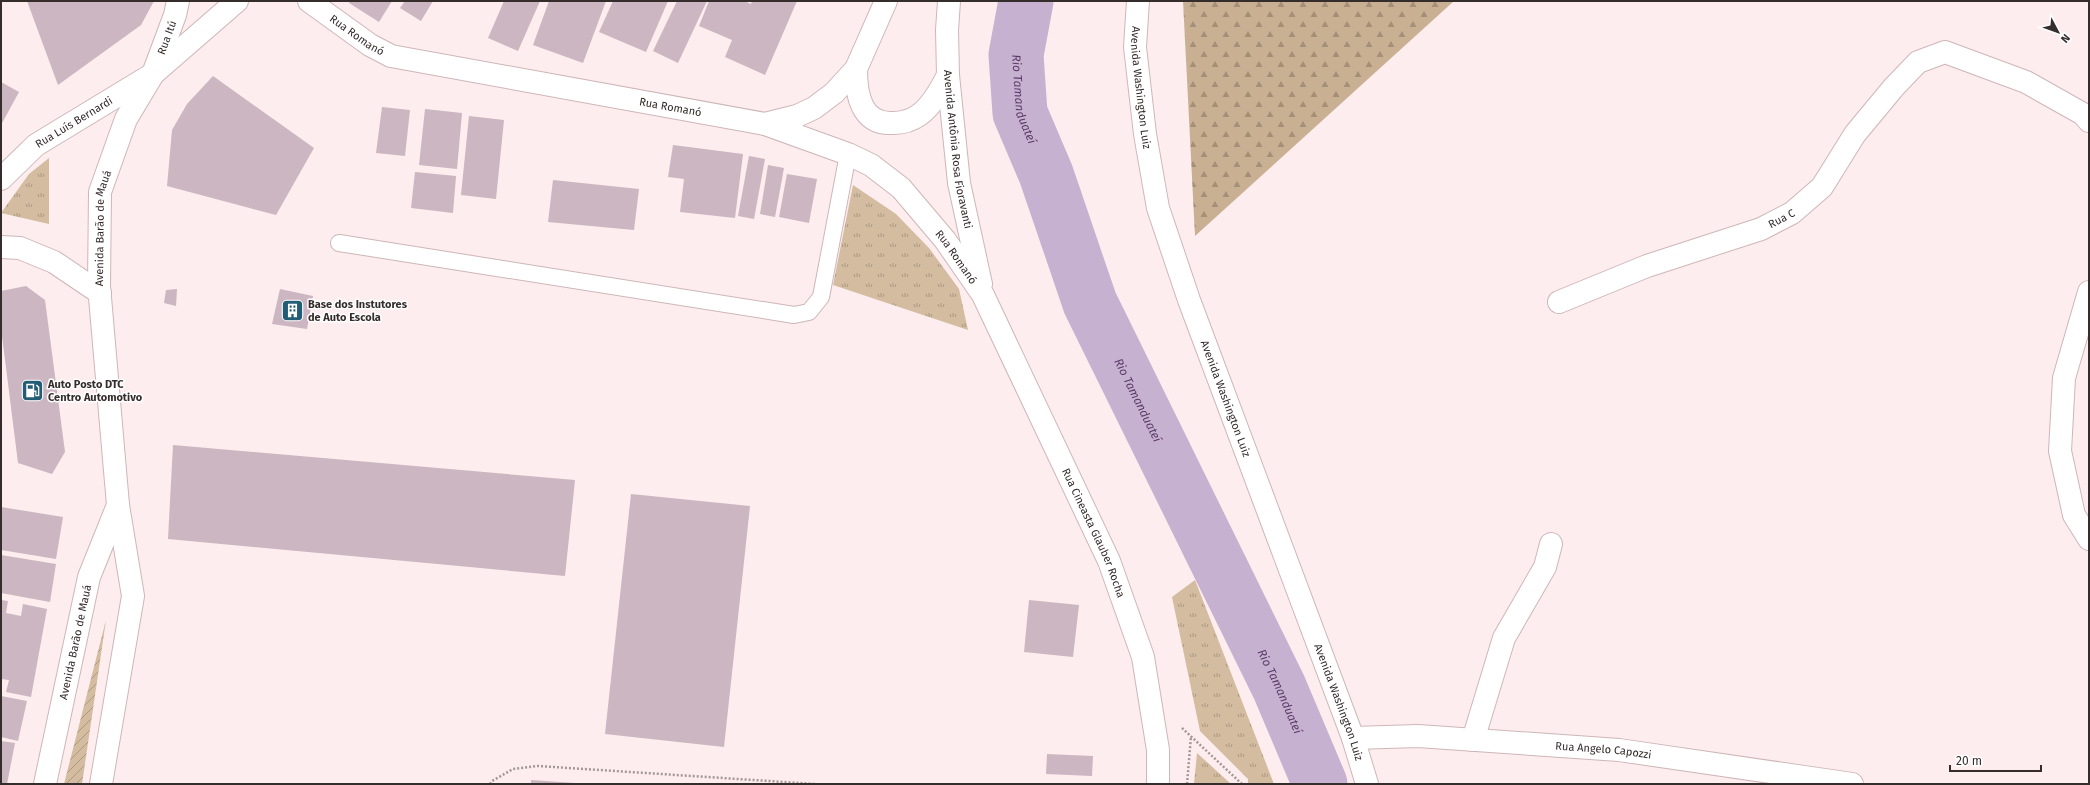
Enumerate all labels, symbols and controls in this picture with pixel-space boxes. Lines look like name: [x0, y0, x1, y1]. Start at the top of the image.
street label: Rua Romanó: [327, 12, 387, 58]
north arrow: [2038, 12, 2078, 52]
street label: Rua Itú: [154, 19, 179, 56]
street label: Avenida Washington Luiz: [1128, 26, 1154, 150]
text: N: [2058, 31, 2072, 45]
water label: Rio Tamanduateí: [1009, 54, 1039, 146]
street label: Avenida Antônia Rosa Fioravanti: [941, 70, 975, 230]
street label: Rua Luís Bernardi: [33, 94, 115, 150]
street label: Rua Romanó: [638, 95, 703, 119]
street label: Avenida Barão de Mauá: [92, 168, 114, 286]
street label: Rua C: [1766, 206, 1797, 231]
street label: Rua Romanó: [933, 227, 980, 286]
building icon: Base dos Instutores de Auto Escola: [280, 297, 306, 323]
place label: Base dos Instutores de Auto Escola: [308, 298, 408, 324]
street label: Avenida Washington Luiz: [1198, 338, 1254, 459]
water label: Rio Tamanduateí: [1111, 356, 1165, 445]
fuel station icon: Auto Posto DTC Centro Automotivo: [20, 377, 46, 403]
place label: Auto Posto DTC Centro Automotivo: [47, 378, 143, 404]
street label: Rua Cineasta Glauber Rocha: [1059, 466, 1128, 599]
street label: Avenida Barão de Mauá: [57, 584, 94, 701]
street label: Avenida Washington Luiz: [1312, 642, 1366, 762]
water label: Rio Tamanduateí: [1254, 647, 1305, 736]
street label: Rua Angelo Capozzi: [1555, 739, 1652, 761]
scale bar: [1950, 747, 2041, 773]
text: 20 m: [1956, 754, 1982, 768]

